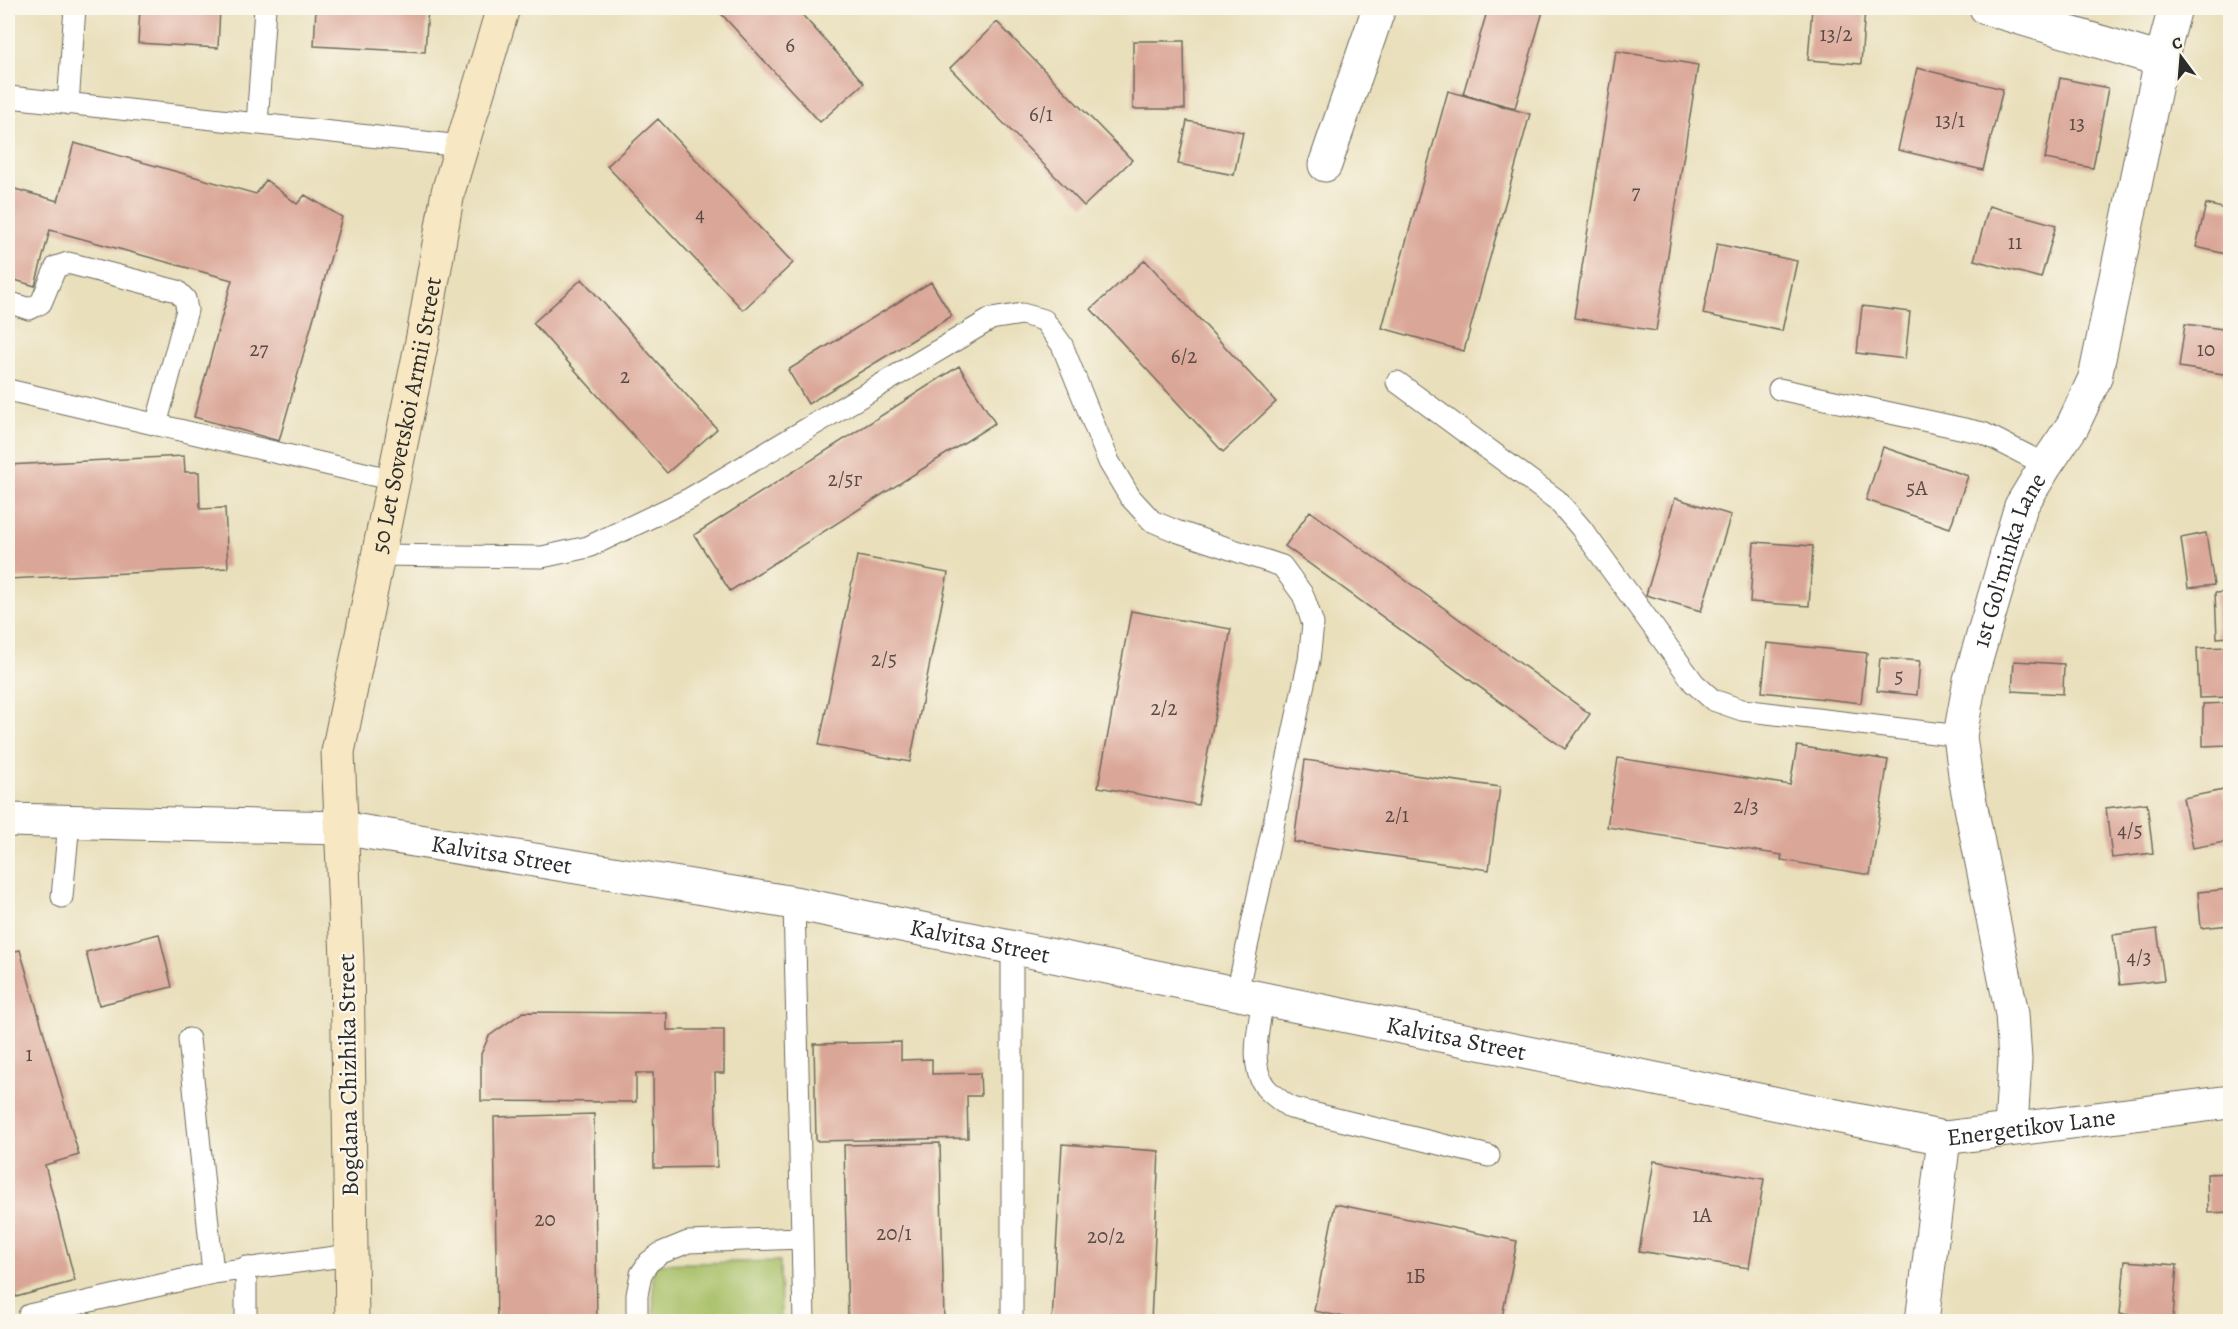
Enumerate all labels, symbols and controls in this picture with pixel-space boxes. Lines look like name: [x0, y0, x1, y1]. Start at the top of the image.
house number: 13/2: [1820, 20, 1852, 48]
north arrow: [2151, 27, 2211, 87]
house number: 6: [785, 31, 795, 59]
text: С: [2169, 32, 2185, 55]
house number: 6/1: [1029, 100, 1053, 128]
house number: 13/1: [1935, 106, 1965, 134]
house number: 13: [2069, 109, 2085, 137]
house number: 7: [1632, 178, 1641, 206]
house number: 4: [695, 200, 705, 228]
house number: 11: [2008, 228, 2022, 256]
street label: 50 Let Sovetskoi Armii Street: [363, 274, 449, 556]
house number: 27: [250, 335, 269, 363]
house number: 10: [2197, 335, 2215, 363]
house number: 6/2: [1171, 342, 1197, 370]
house number: 2: [620, 362, 630, 390]
house number: 2/5г: [828, 465, 863, 493]
street label: 1st Gol'minka Lane: [1964, 467, 2053, 651]
house number: 5А: [1906, 474, 1928, 502]
house number: 2/5: [871, 645, 897, 673]
house number: 5: [1894, 662, 1904, 690]
house number: 2/2: [1151, 694, 1177, 722]
house number: 2/3: [1733, 792, 1759, 820]
house number: 2/1: [1385, 801, 1409, 829]
house number: 4/5: [2117, 816, 2143, 844]
street label: Kalvitsa Street: [429, 827, 574, 882]
street label: Kalvitsa Street: [907, 911, 1053, 971]
house number: 4/3: [2126, 943, 2152, 971]
street label: Bogdana Chizhika Street: [330, 953, 366, 1197]
street label: Kalvitsa Street: [1383, 1008, 1529, 1068]
house number: 1: [25, 1040, 33, 1068]
street label: Energetikov Lane: [1945, 1101, 2118, 1153]
house number: 1А: [1692, 1201, 1712, 1229]
house number: 20: [534, 1205, 556, 1233]
house number: 20/1: [876, 1219, 912, 1247]
house number: 20/2: [1087, 1222, 1125, 1250]
house number: 1Б: [1406, 1262, 1426, 1290]

